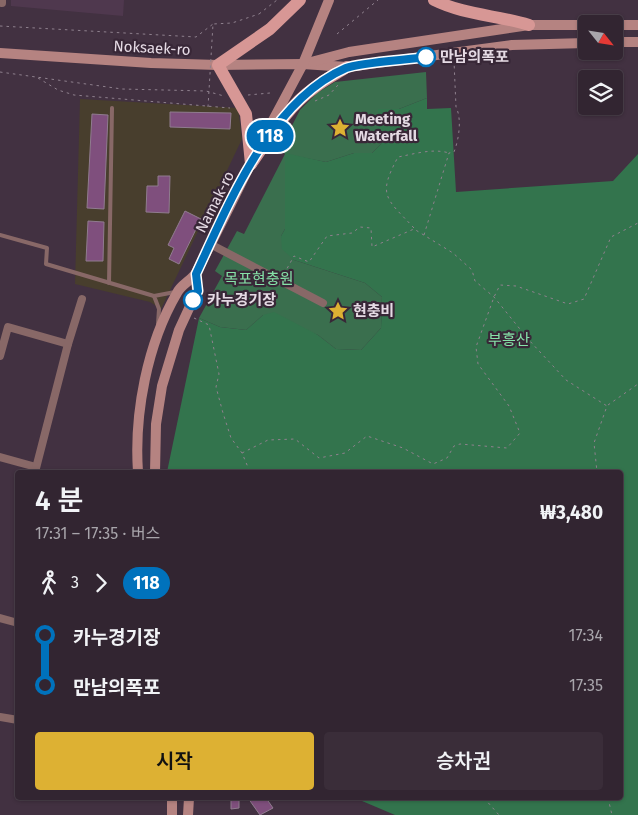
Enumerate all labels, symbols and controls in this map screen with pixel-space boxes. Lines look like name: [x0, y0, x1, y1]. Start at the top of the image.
north arrow: [578, 15, 622, 60]
map controls: [578, 15, 623, 115]
street label: Noksaek-ro: [113, 37, 191, 59]
marker: 만남의폭포: [416, 47, 436, 67]
place label: 만남의폭포: [440, 48, 509, 66]
button: layers: [578, 70, 623, 115]
place label: Meeting Waterfall: [355, 110, 418, 145]
place icon: Meeting Waterfall: [329, 117, 351, 139]
line badge: 118: [241, 120, 299, 152]
text: 118: [257, 125, 283, 147]
street label: Namak-ro: [192, 168, 238, 236]
park label: 목포현충원: [224, 270, 294, 288]
marker: 카누경기장: [183, 290, 203, 310]
place label: 카누경기장: [207, 291, 276, 309]
place icon: 현충비: [327, 300, 349, 322]
place label: 현충비: [353, 302, 394, 320]
park label: 부흥산: [488, 331, 530, 349]
text: 4 분: [35, 484, 83, 517]
text: ₩3,480: [540, 501, 603, 524]
text: 17:31 – 17:35 · 버스: [35, 524, 160, 543]
icon: walk: [35, 569, 63, 597]
icon: forward: [87, 569, 115, 597]
text: 118: [133, 572, 160, 594]
text: 3: [71, 573, 79, 592]
text: 카누경기장: [73, 626, 160, 649]
text: 17:34: [569, 626, 603, 645]
text: 만남의폭포: [73, 676, 160, 699]
text: 17:35: [569, 676, 603, 695]
button: 시작: [35, 732, 314, 790]
button: 승차권: [324, 732, 603, 790]

